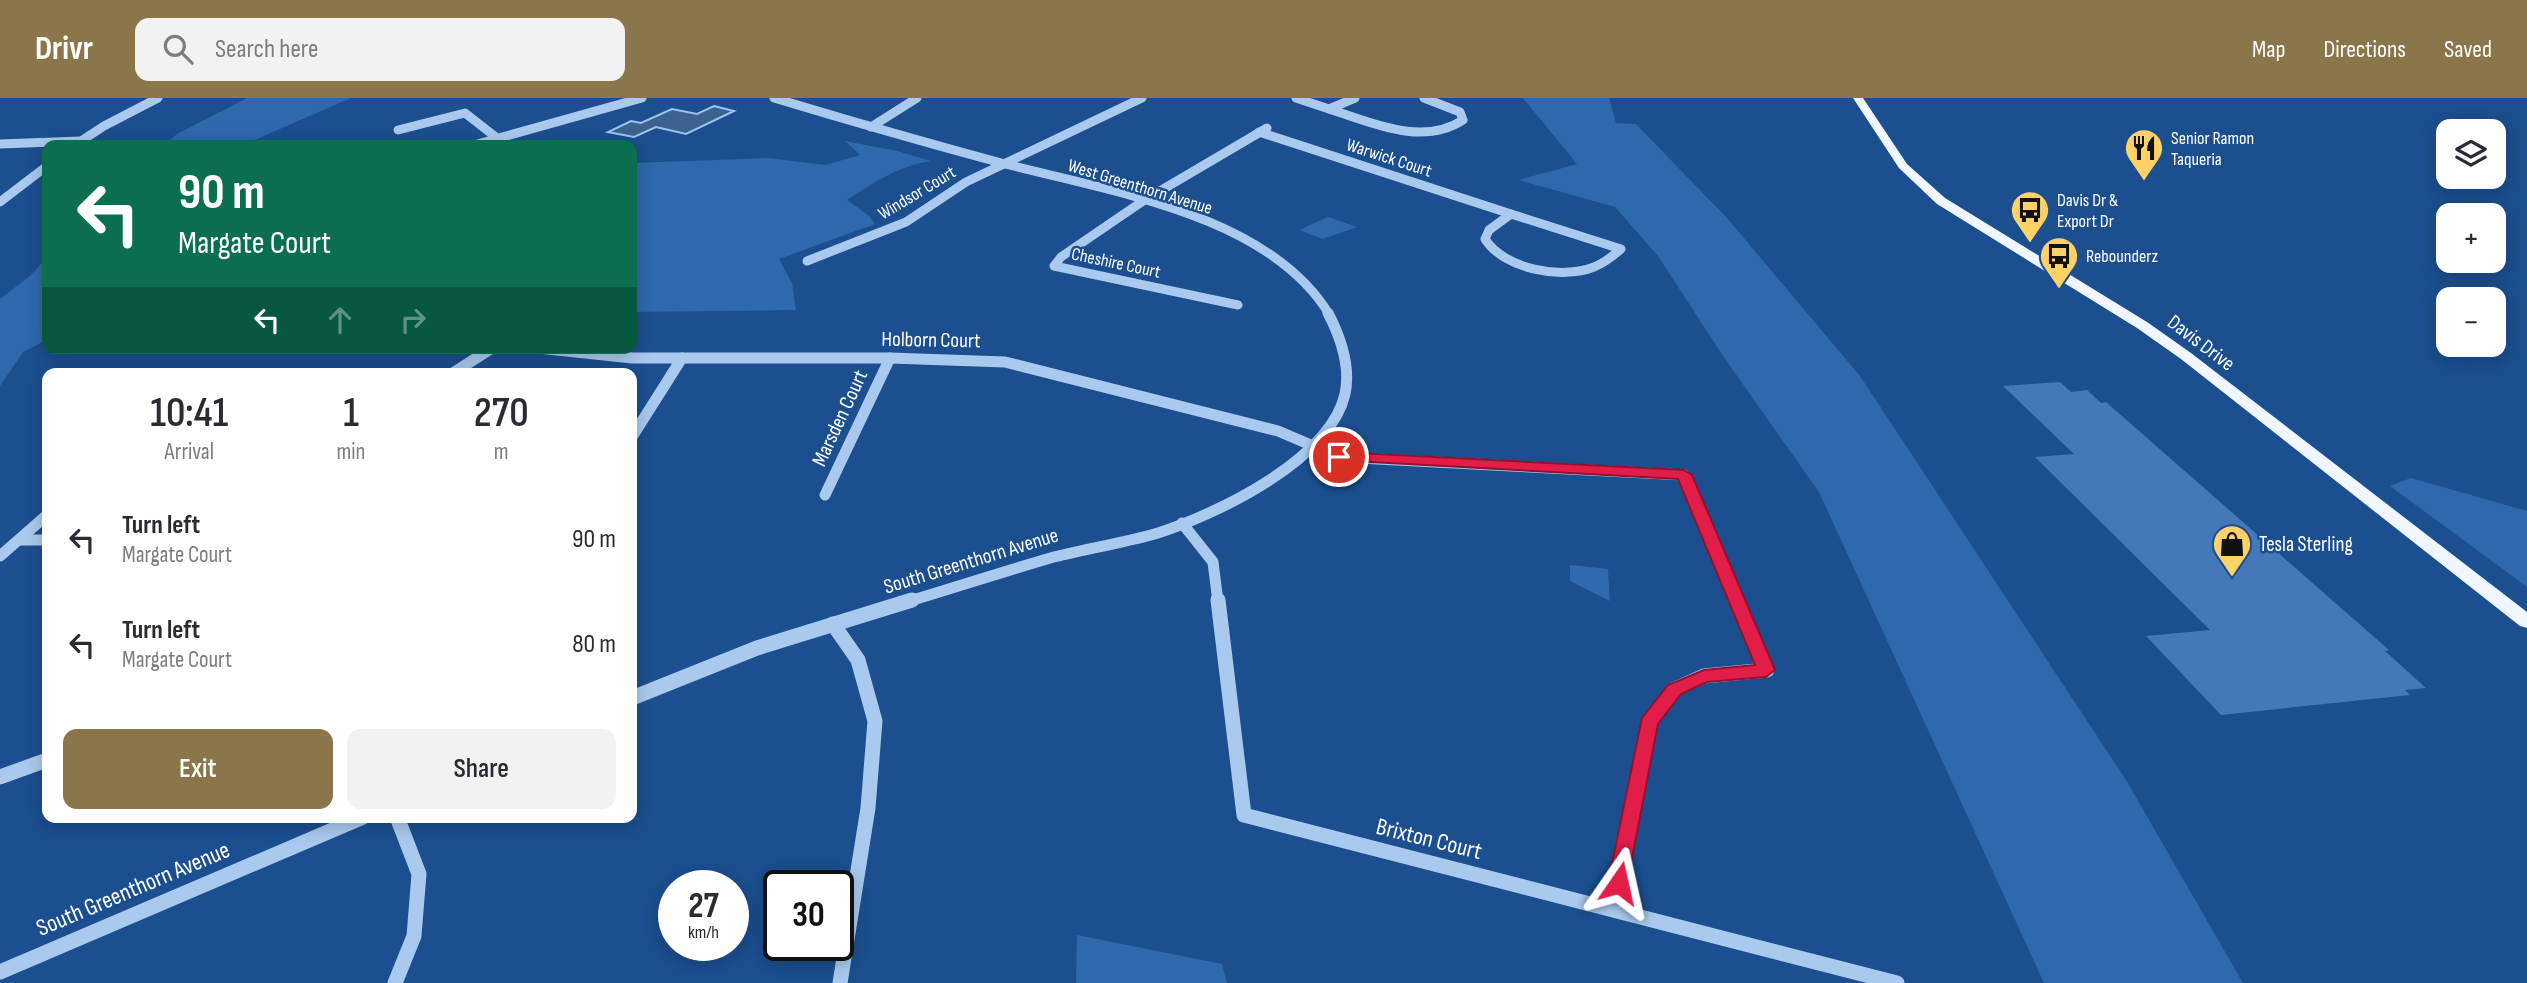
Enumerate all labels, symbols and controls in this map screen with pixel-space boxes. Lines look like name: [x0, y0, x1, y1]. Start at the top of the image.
search box: [135, 18, 625, 81]
text: Drivr: [35, 29, 93, 69]
icon: search: [159, 30, 197, 68]
text: Search here: [215, 34, 318, 65]
text: Map: [2252, 35, 2285, 64]
text: Directions: [2323, 35, 2406, 64]
text: Saved: [2444, 35, 2492, 64]
map controls: [2436, 119, 2506, 357]
button: layers: [2436, 119, 2506, 189]
restaurant icon: Senior Ramon Taqueria: [2123, 127, 2165, 182]
place label: Senior Ramon Taqueria: [2171, 128, 2254, 170]
street label: Warwick Court: [1344, 134, 1435, 182]
street label: West Greenthorn Avenue: [1065, 155, 1215, 219]
street label: Windsor Court: [874, 161, 960, 224]
text: 90 m: [178, 164, 265, 223]
icon: left: [63, 168, 154, 259]
bus stop icon: Davis Dr & Export Dr: [2009, 189, 2051, 244]
place label: Davis Dr & Export Dr: [2057, 190, 2118, 232]
button: +: [2436, 203, 2506, 273]
text: Margate Court: [178, 224, 331, 263]
bus stop icon: Rebounderz: [2038, 235, 2080, 290]
street label: Cheshire Court: [1070, 243, 1163, 283]
place label: Rebounderz: [2086, 246, 2158, 267]
button: −: [2436, 287, 2506, 357]
icon: left: [248, 301, 286, 339]
icon: ahead: [321, 301, 359, 339]
icon: right: [394, 301, 432, 339]
street label: Davis Drive: [2162, 310, 2240, 376]
street label: Holborn Court: [881, 327, 981, 353]
street label: Marsden Court: [807, 366, 873, 470]
text: 10:41: [150, 388, 228, 439]
text: 1: [343, 388, 359, 439]
text: 270: [474, 388, 529, 439]
pin: [1309, 427, 1369, 487]
text: Arrival: [165, 438, 214, 466]
text: min: [337, 438, 365, 466]
text: m: [494, 438, 509, 466]
icon: arrive: [1320, 438, 1358, 476]
text: Turn left: [122, 510, 200, 541]
icon: left: [63, 521, 101, 559]
street label: South Greenthorn Avenue: [881, 523, 1061, 599]
shop icon: Tesla Sterling: [2211, 523, 2253, 578]
text: 90 m: [572, 524, 616, 555]
place label: Tesla Sterling: [2259, 532, 2353, 557]
text: Margate Court: [122, 541, 232, 569]
text: Turn left: [122, 615, 200, 646]
icon: left: [63, 626, 101, 664]
text: 80 m: [572, 629, 616, 660]
text: Margate Court: [122, 646, 232, 674]
button: Exit: [63, 729, 333, 809]
button: Share: [347, 729, 616, 809]
street label: Brixton Court: [1373, 812, 1485, 866]
street label: South Greenthorn Avenue: [32, 835, 234, 943]
position arrow: [1582, 846, 1656, 920]
speed limit sign: 30: [763, 870, 854, 961]
text: 27: [688, 885, 719, 928]
text: km/h: [688, 922, 719, 943]

